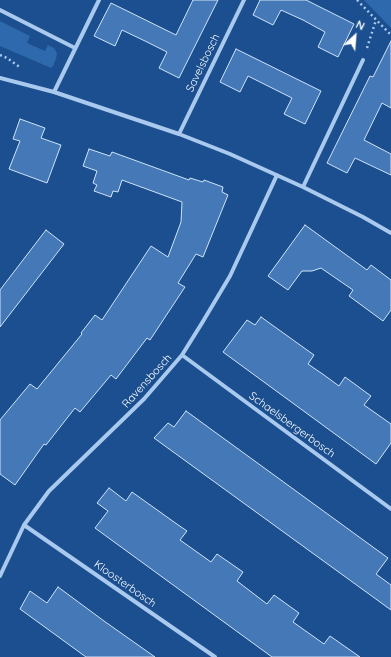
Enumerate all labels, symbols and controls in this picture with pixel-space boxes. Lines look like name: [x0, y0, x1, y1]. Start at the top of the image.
north arrow: [335, 16, 375, 56]
text: N: [354, 17, 367, 33]
street label: Savelsbosch: [183, 32, 223, 94]
street label: Ravensbosch: [119, 351, 175, 411]
street label: Schaelsbergerbosch: [246, 389, 338, 461]
street label: Kloosterbosch: [91, 558, 159, 610]

